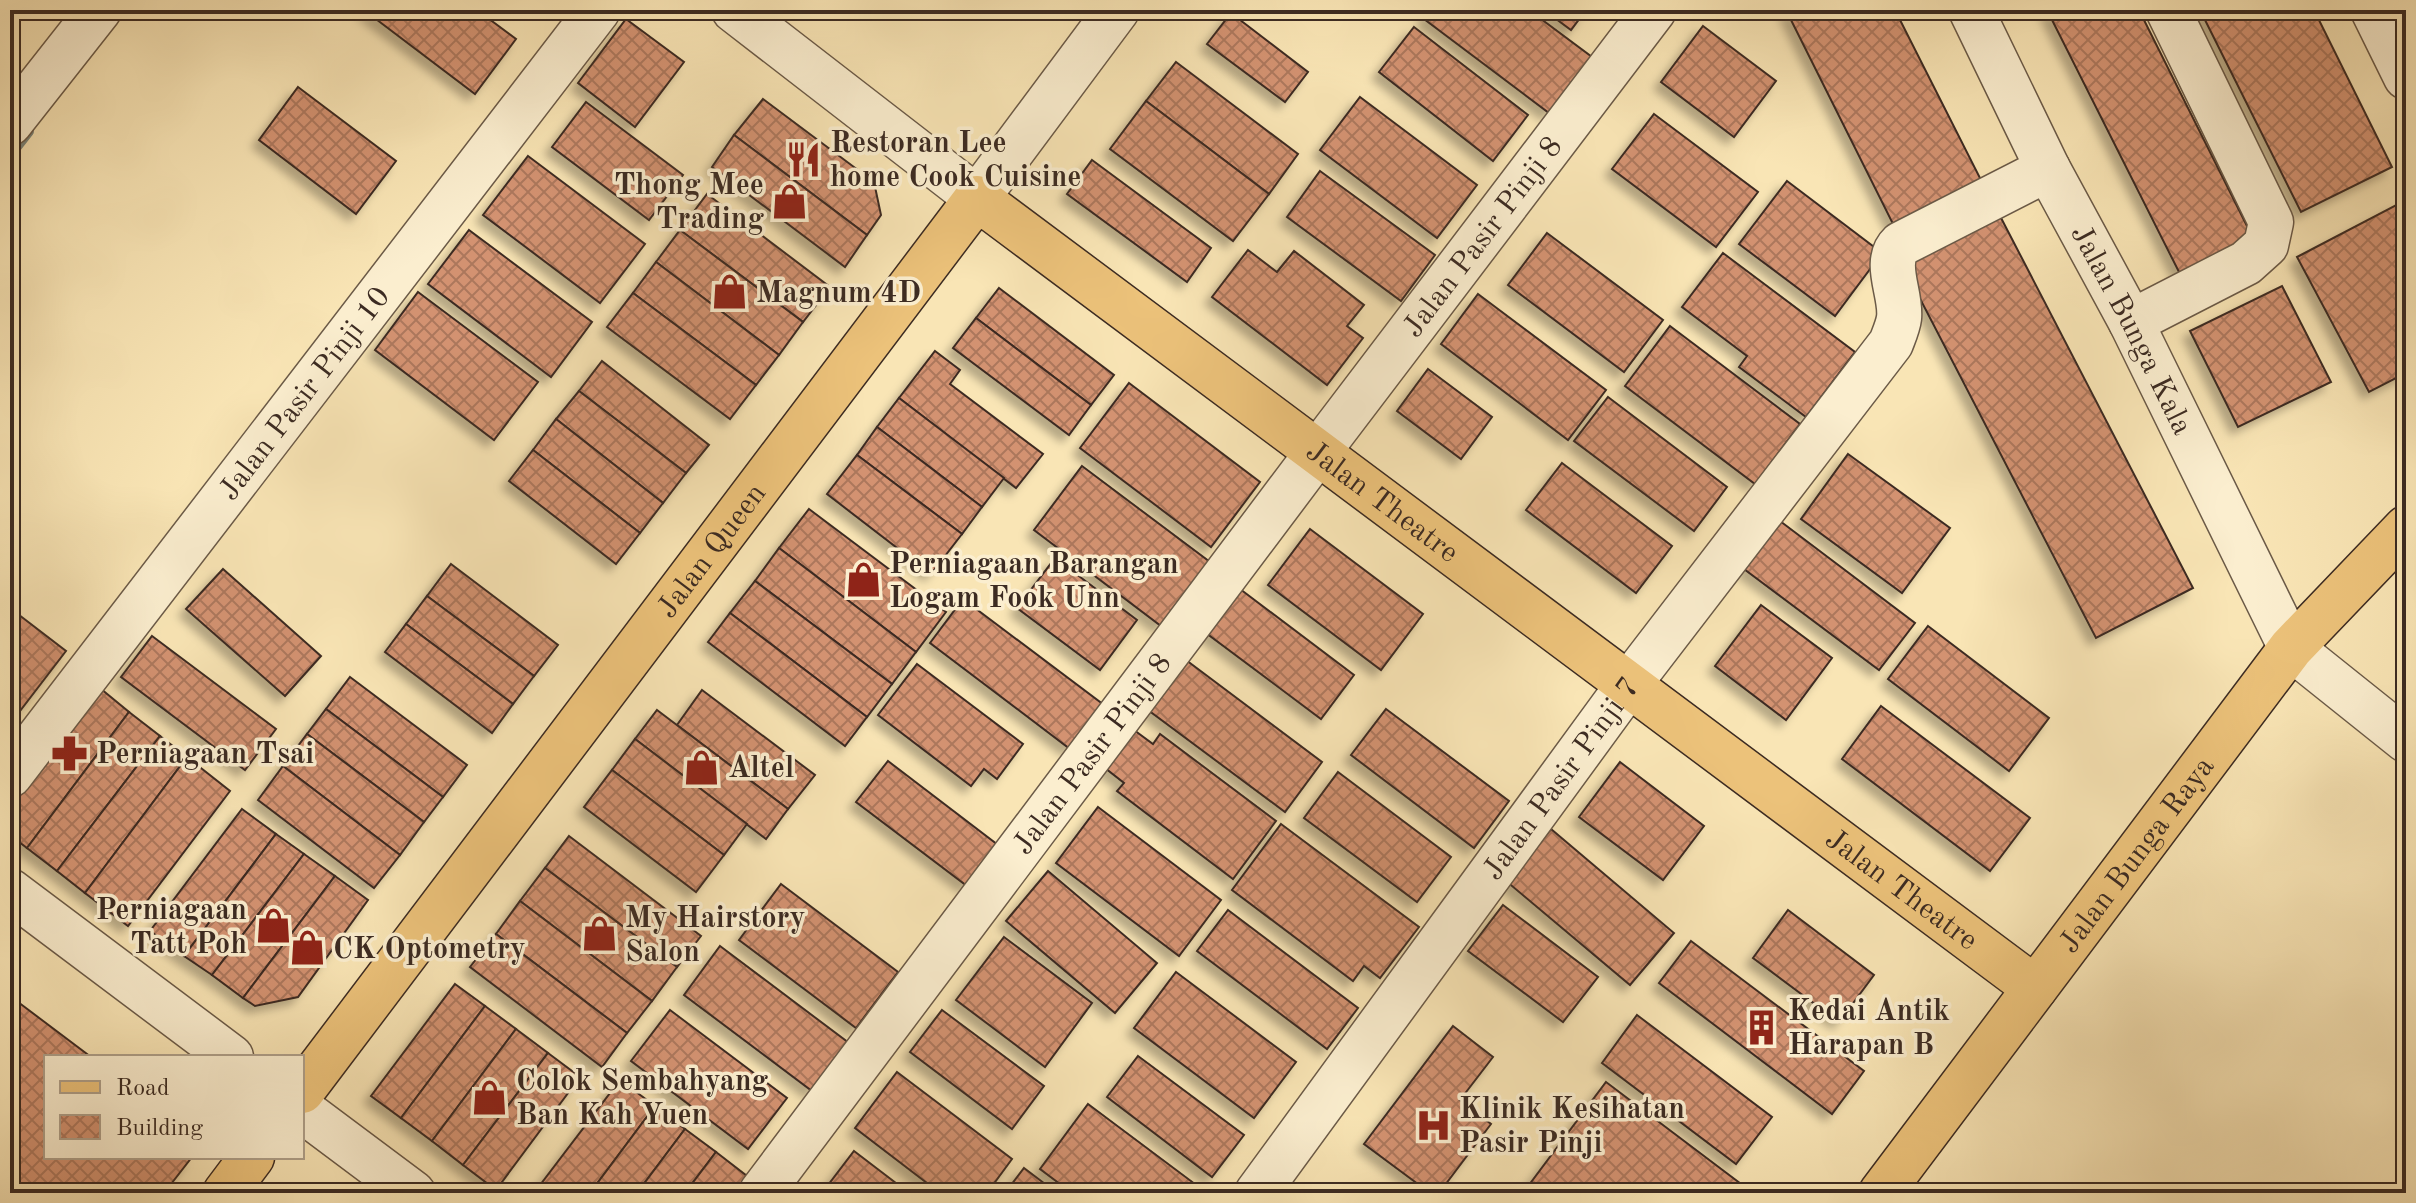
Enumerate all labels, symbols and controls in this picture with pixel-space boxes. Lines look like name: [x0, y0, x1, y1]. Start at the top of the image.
place label: Restoran Lee home Cook Cuisine: [830, 129, 1082, 193]
street label: Jalan Pasir Pinji 8: [1398, 132, 1569, 343]
restaurant icon: Restoran Lee home Cook Cuisine: [785, 140, 823, 178]
place label: Thong Mee Trading: [614, 171, 764, 235]
shop icon: Thong Mee Trading: [771, 182, 809, 220]
street label: Jalan Bunga Kala: [2064, 220, 2197, 440]
shop icon: Magnum 4D: [711, 273, 749, 311]
place label: Magnum 4D: [756, 279, 921, 309]
street label: Jalan Pasir Pinji 10: [214, 282, 396, 506]
street label: Jalan Theatre: [1300, 436, 1463, 569]
street label: Jalan Queen: [652, 479, 772, 624]
place label: Perniagaan Barangan Logam Fook Unn: [889, 550, 1179, 614]
shop icon: Perniagaan Barangan Logam Fook Unn: [844, 561, 882, 599]
street label: Jalan Pasir Pinji 8: [1008, 649, 1178, 861]
street label: Jalan Pasir Pinji 7: [1478, 672, 1646, 886]
pharmacy icon: Perniagaan Tsai: [51, 734, 89, 772]
place label: Perniagaan Tsai: [96, 740, 314, 770]
shop icon: Altel: [683, 748, 721, 786]
street label: Jalan Bunga Raya: [2054, 752, 2221, 959]
place label: Altel: [728, 754, 794, 784]
street label: Jalan Theatre: [1819, 824, 1983, 957]
place label: Perniagaan Tatt Poh: [96, 896, 247, 960]
place label: My Hairstory Salon: [625, 904, 805, 968]
shop icon: Perniagaan Tatt Poh: [254, 907, 292, 945]
shop icon: My Hairstory Salon: [580, 915, 618, 953]
shop icon: CK Optometry: [288, 929, 326, 967]
place label: CK Optometry: [333, 935, 526, 965]
place label: Kedai Antik Harapan B: [1788, 997, 1950, 1061]
building icon: Kedai Antik Harapan B: [1743, 1008, 1781, 1046]
legend: [44, 1055, 304, 1159]
place label: Colok Sembahyang Ban Kah Yuen: [516, 1067, 769, 1131]
text: Road: [116, 1077, 169, 1101]
shop icon: Colok Sembahyang Ban Kah Yuen: [471, 1078, 509, 1116]
place label: Klinik Kesihatan Pasir Pinji: [1459, 1095, 1685, 1159]
hospital icon: Klinik Kesihatan Pasir Pinji: [1414, 1106, 1452, 1144]
text: Building: [116, 1117, 203, 1141]

